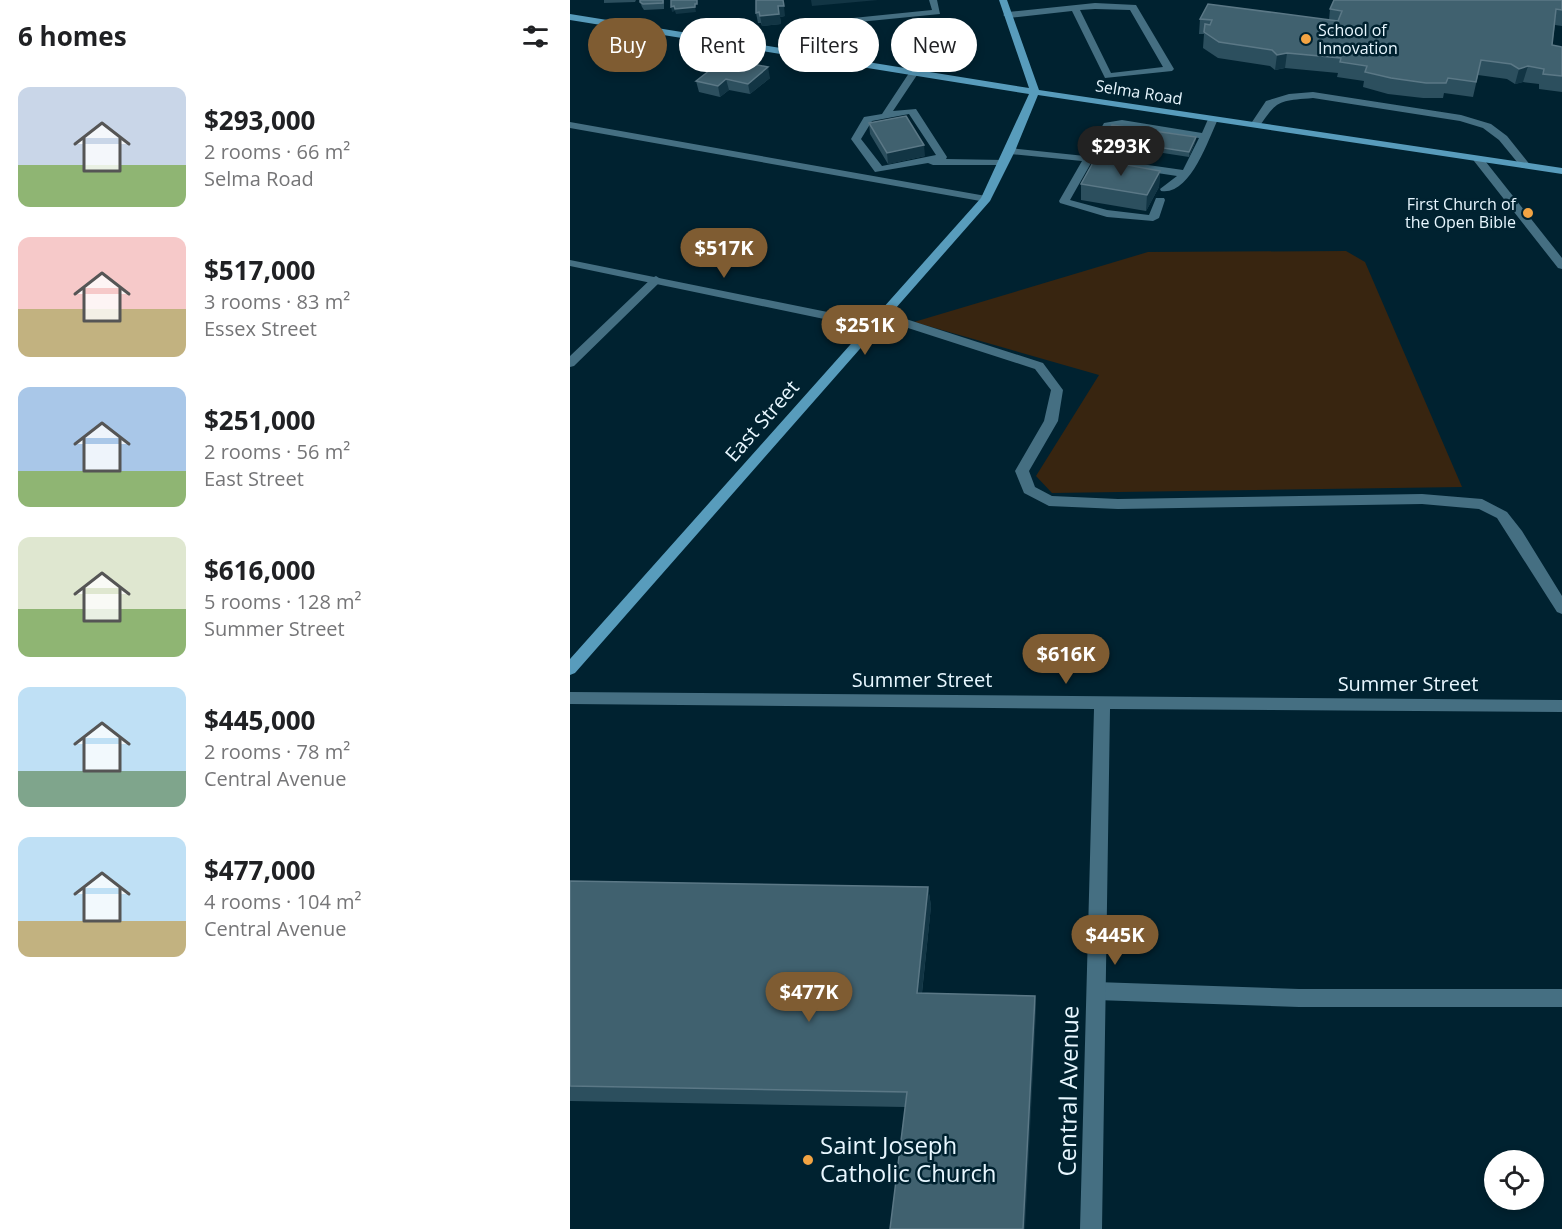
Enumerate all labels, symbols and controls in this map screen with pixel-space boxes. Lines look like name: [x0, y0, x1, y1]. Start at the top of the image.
text: 6 homes: [18, 18, 127, 54]
chip: Buy: [588, 18, 667, 72]
chip: Rent: [679, 18, 766, 72]
chip: Filters: [778, 18, 879, 72]
chip: New: [891, 18, 977, 72]
place label: School of Innovation: [1318, 19, 1398, 59]
icon: filters: [519, 20, 552, 53]
marker: School of Innovation: [1299, 32, 1313, 46]
street label: Selma Road: [1094, 74, 1184, 110]
text: $293,000: [204, 102, 315, 138]
icon: home: [66, 111, 138, 183]
pin: $293K: [1079, 126, 1163, 177]
text: $293K: [1091, 132, 1151, 159]
text: 2 rooms · 66 m²: [204, 138, 350, 165]
text: Selma Road: [204, 165, 314, 192]
place label: First Church of the Open Bible: [1405, 193, 1518, 233]
marker: First Church of the Open Bible: [1521, 206, 1535, 220]
pin: $517K: [682, 228, 766, 279]
text: $517K: [694, 234, 754, 261]
text: $517,000: [204, 252, 315, 288]
icon: home: [66, 261, 138, 333]
text: 3 rooms · 83 m²: [204, 288, 350, 315]
pin: $251K: [823, 305, 907, 356]
text: $251K: [835, 311, 895, 338]
text: Essex Street: [204, 315, 317, 342]
street label: East Street: [719, 374, 805, 467]
text: $251,000: [204, 402, 315, 438]
icon: home: [66, 411, 138, 483]
text: 2 rooms · 56 m²: [204, 438, 350, 465]
text: East Street: [204, 465, 304, 492]
text: $616,000: [204, 552, 315, 588]
icon: home: [66, 561, 138, 633]
text: 5 rooms · 128 m²: [204, 588, 362, 615]
text: Summer Street: [204, 615, 345, 642]
pin: $616K: [1024, 634, 1108, 685]
text: $616K: [1036, 640, 1096, 667]
street label: Summer Street: [852, 666, 992, 693]
street label: Summer Street: [1338, 670, 1478, 697]
text: $445,000: [204, 702, 315, 738]
icon: home: [66, 711, 138, 783]
text: 2 rooms · 78 m²: [204, 738, 350, 765]
text: Central Avenue: [204, 765, 346, 792]
text: $477,000: [204, 852, 315, 888]
icon: home: [66, 861, 138, 933]
text: 4 rooms · 104 m²: [204, 888, 362, 915]
text: Central Avenue: [204, 915, 346, 942]
pin: $445K: [1073, 915, 1157, 966]
text: $445K: [1085, 921, 1145, 948]
pin: $477K: [767, 972, 851, 1023]
text: $477K: [779, 978, 839, 1005]
street label: Central Avenue: [1050, 1005, 1085, 1177]
place label: Saint Joseph Catholic Church: [820, 1128, 997, 1189]
map controls: [1484, 1150, 1544, 1210]
button: locate: [1484, 1150, 1544, 1210]
marker: Saint Joseph Catholic Church: [801, 1153, 815, 1167]

